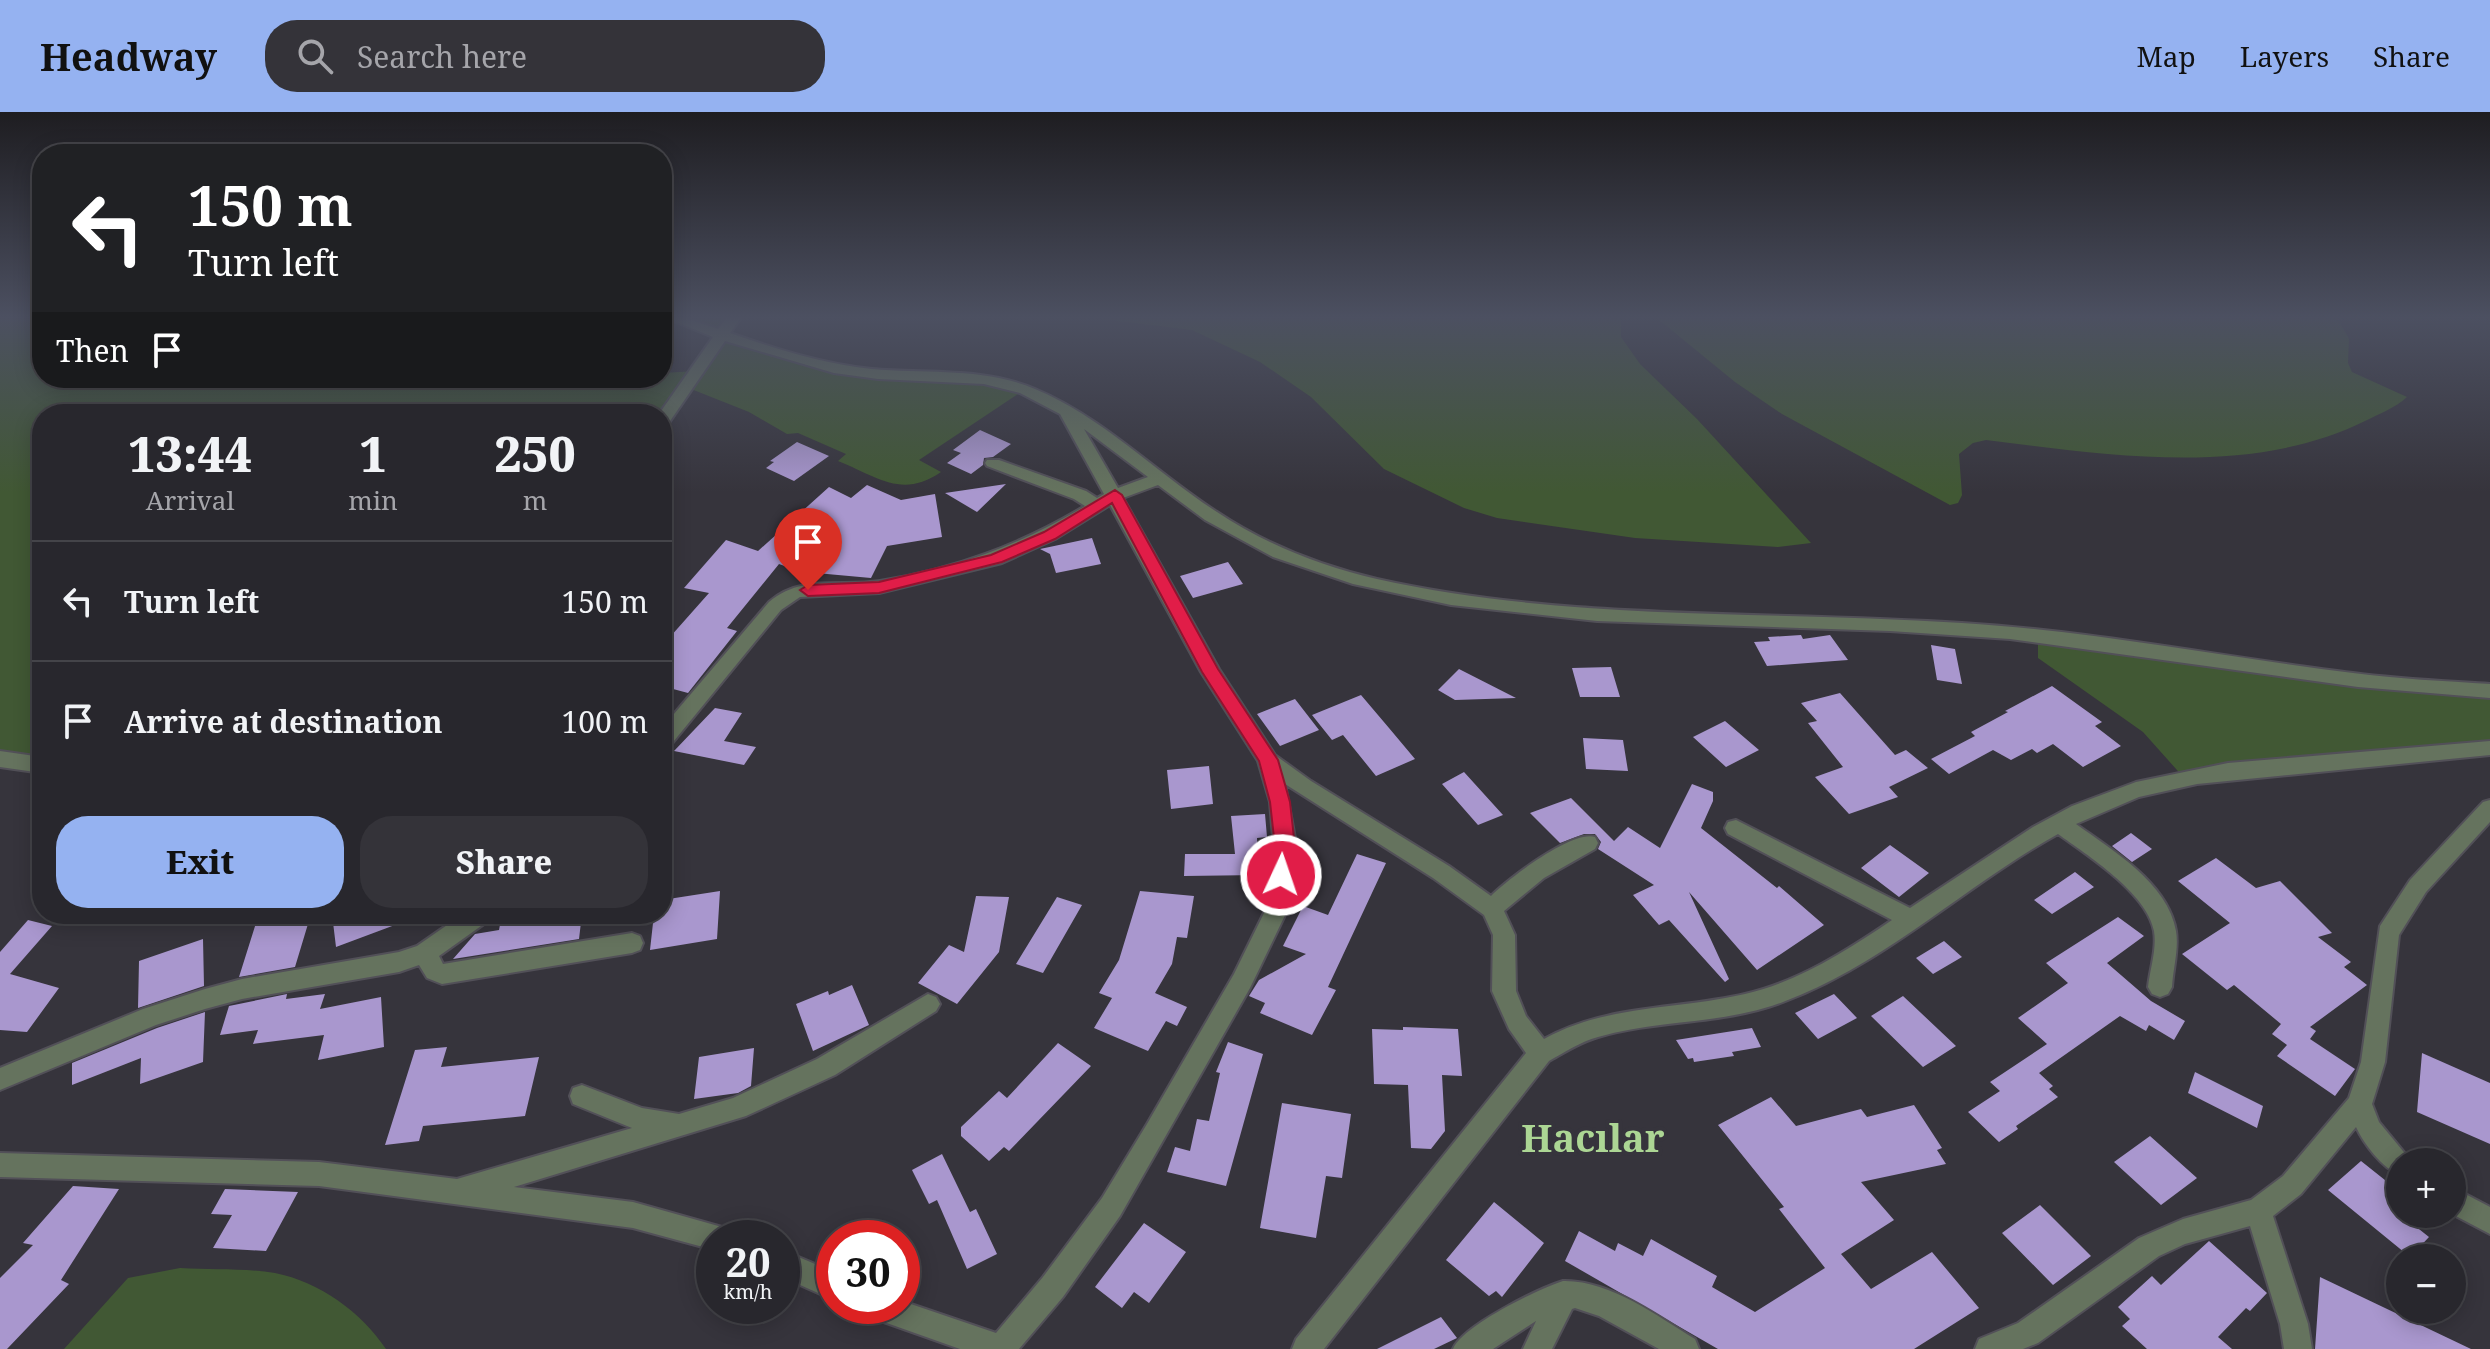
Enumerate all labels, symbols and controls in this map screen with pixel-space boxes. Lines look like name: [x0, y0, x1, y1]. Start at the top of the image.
search box: [265, 20, 825, 92]
text: Headway: [40, 30, 217, 82]
icon: search: [293, 34, 337, 78]
text: Search here: [357, 36, 527, 77]
text: Map: [2137, 37, 2196, 75]
text: Layers: [2240, 37, 2329, 75]
text: Share: [2373, 37, 2450, 75]
text: 150 m: [188, 166, 353, 242]
icon: left: [56, 176, 160, 280]
text: Turn left: [188, 238, 339, 287]
icon: arrive: [145, 328, 189, 372]
text: Then: [56, 330, 129, 371]
text: 13:44: [128, 421, 252, 486]
text: 1: [359, 421, 387, 486]
text: 250: [494, 421, 576, 486]
text: Arrival: [146, 482, 235, 518]
text: min: [348, 482, 398, 518]
text: m: [523, 482, 547, 518]
pin: [774, 508, 842, 590]
icon: arrive: [786, 520, 830, 564]
icon: left: [56, 579, 100, 623]
text: Turn left: [124, 581, 259, 622]
text: 150 m: [562, 581, 648, 622]
icon: arrive: [56, 699, 100, 743]
text: Arrive at destination: [124, 701, 443, 742]
text: 100 m: [562, 701, 648, 742]
button: Exit: [56, 816, 344, 908]
button: Share: [360, 816, 648, 908]
position arrow: [1239, 833, 1323, 917]
district label: Hacılar: [1521, 1111, 1665, 1163]
map controls: [2386, 1148, 2466, 1324]
button: +: [2386, 1148, 2466, 1228]
speed limit sign: 30: [816, 1220, 920, 1324]
text: 20: [725, 1234, 771, 1289]
button: −: [2386, 1244, 2466, 1324]
text: km/h: [723, 1278, 773, 1305]

